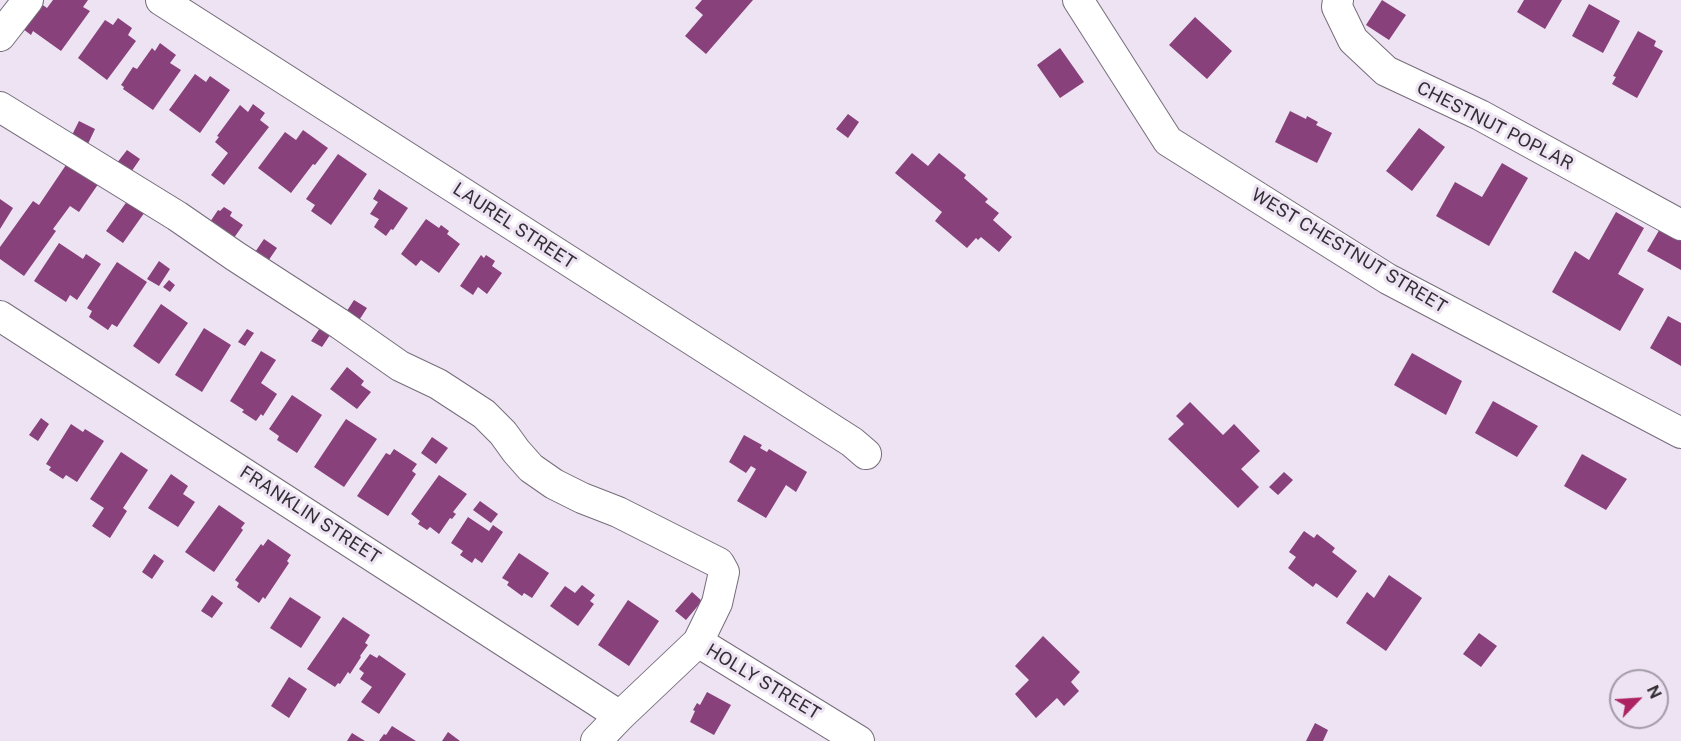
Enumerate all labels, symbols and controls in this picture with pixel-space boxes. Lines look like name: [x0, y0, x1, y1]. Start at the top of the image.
street label: CHESTNUT POPLAR: [1413, 77, 1577, 175]
street label: LAUREL STREET: [449, 178, 579, 274]
street label: WEST CHESTNUT STREET: [1247, 184, 1451, 318]
street label: FRANKLIN STREET: [236, 462, 384, 568]
street label: HOLLY STREET: [702, 639, 824, 725]
north arrow: [1609, 669, 1669, 729]
text: N: [1643, 682, 1665, 702]

